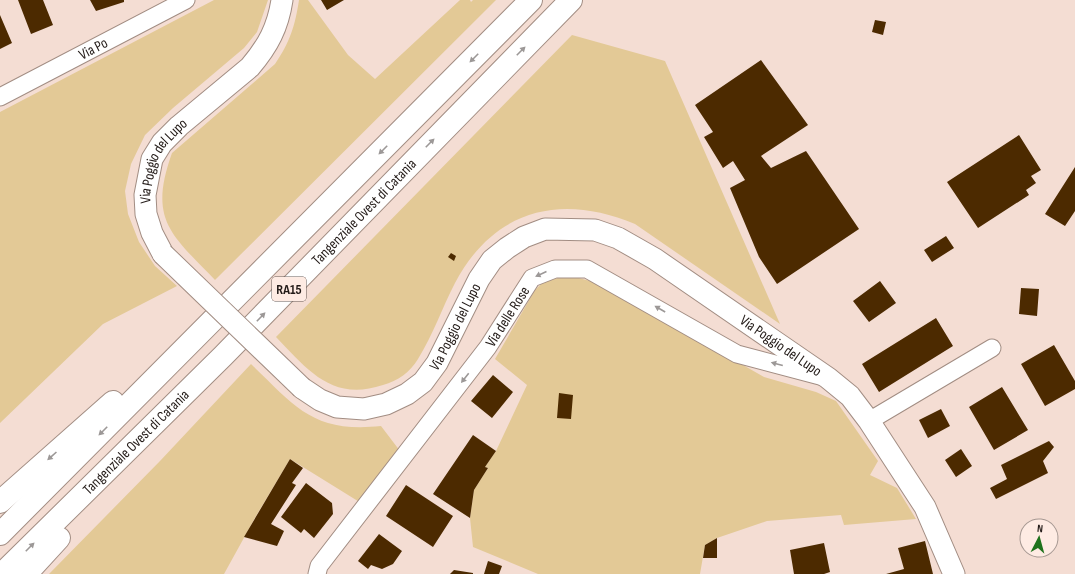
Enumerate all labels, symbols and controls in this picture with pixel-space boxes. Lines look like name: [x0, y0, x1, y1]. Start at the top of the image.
street label: Via Po: [75, 33, 111, 64]
one-way arrow: [516, 46, 526, 56]
one-way arrow: [469, 53, 479, 63]
street label: Via Poggio del Lupo: [135, 114, 191, 204]
one-way arrow: [425, 138, 435, 148]
one-way arrow: [378, 145, 388, 155]
street label: Tangenziale Ovest di Catania: [308, 154, 420, 269]
one-way arrow: [535, 272, 547, 278]
road number: RA15: [272, 277, 306, 301]
street label: Via Poggio del Lupo: [425, 280, 485, 374]
street label: Via delle Rose: [481, 283, 534, 351]
one-way arrow: [654, 306, 666, 313]
street label: Via Poggio del Lupo: [736, 311, 826, 380]
one-way arrow: [257, 312, 266, 322]
one-way arrow: [770, 361, 782, 367]
one-way arrow: [460, 372, 469, 383]
street label: Tangenziale Ovest di Catania: [79, 385, 193, 499]
one-way arrow: [98, 426, 108, 436]
one-way arrow: [46, 452, 57, 461]
north arrow: [1019, 518, 1059, 558]
text: N: [1036, 522, 1044, 535]
one-way arrow: [25, 542, 35, 552]

